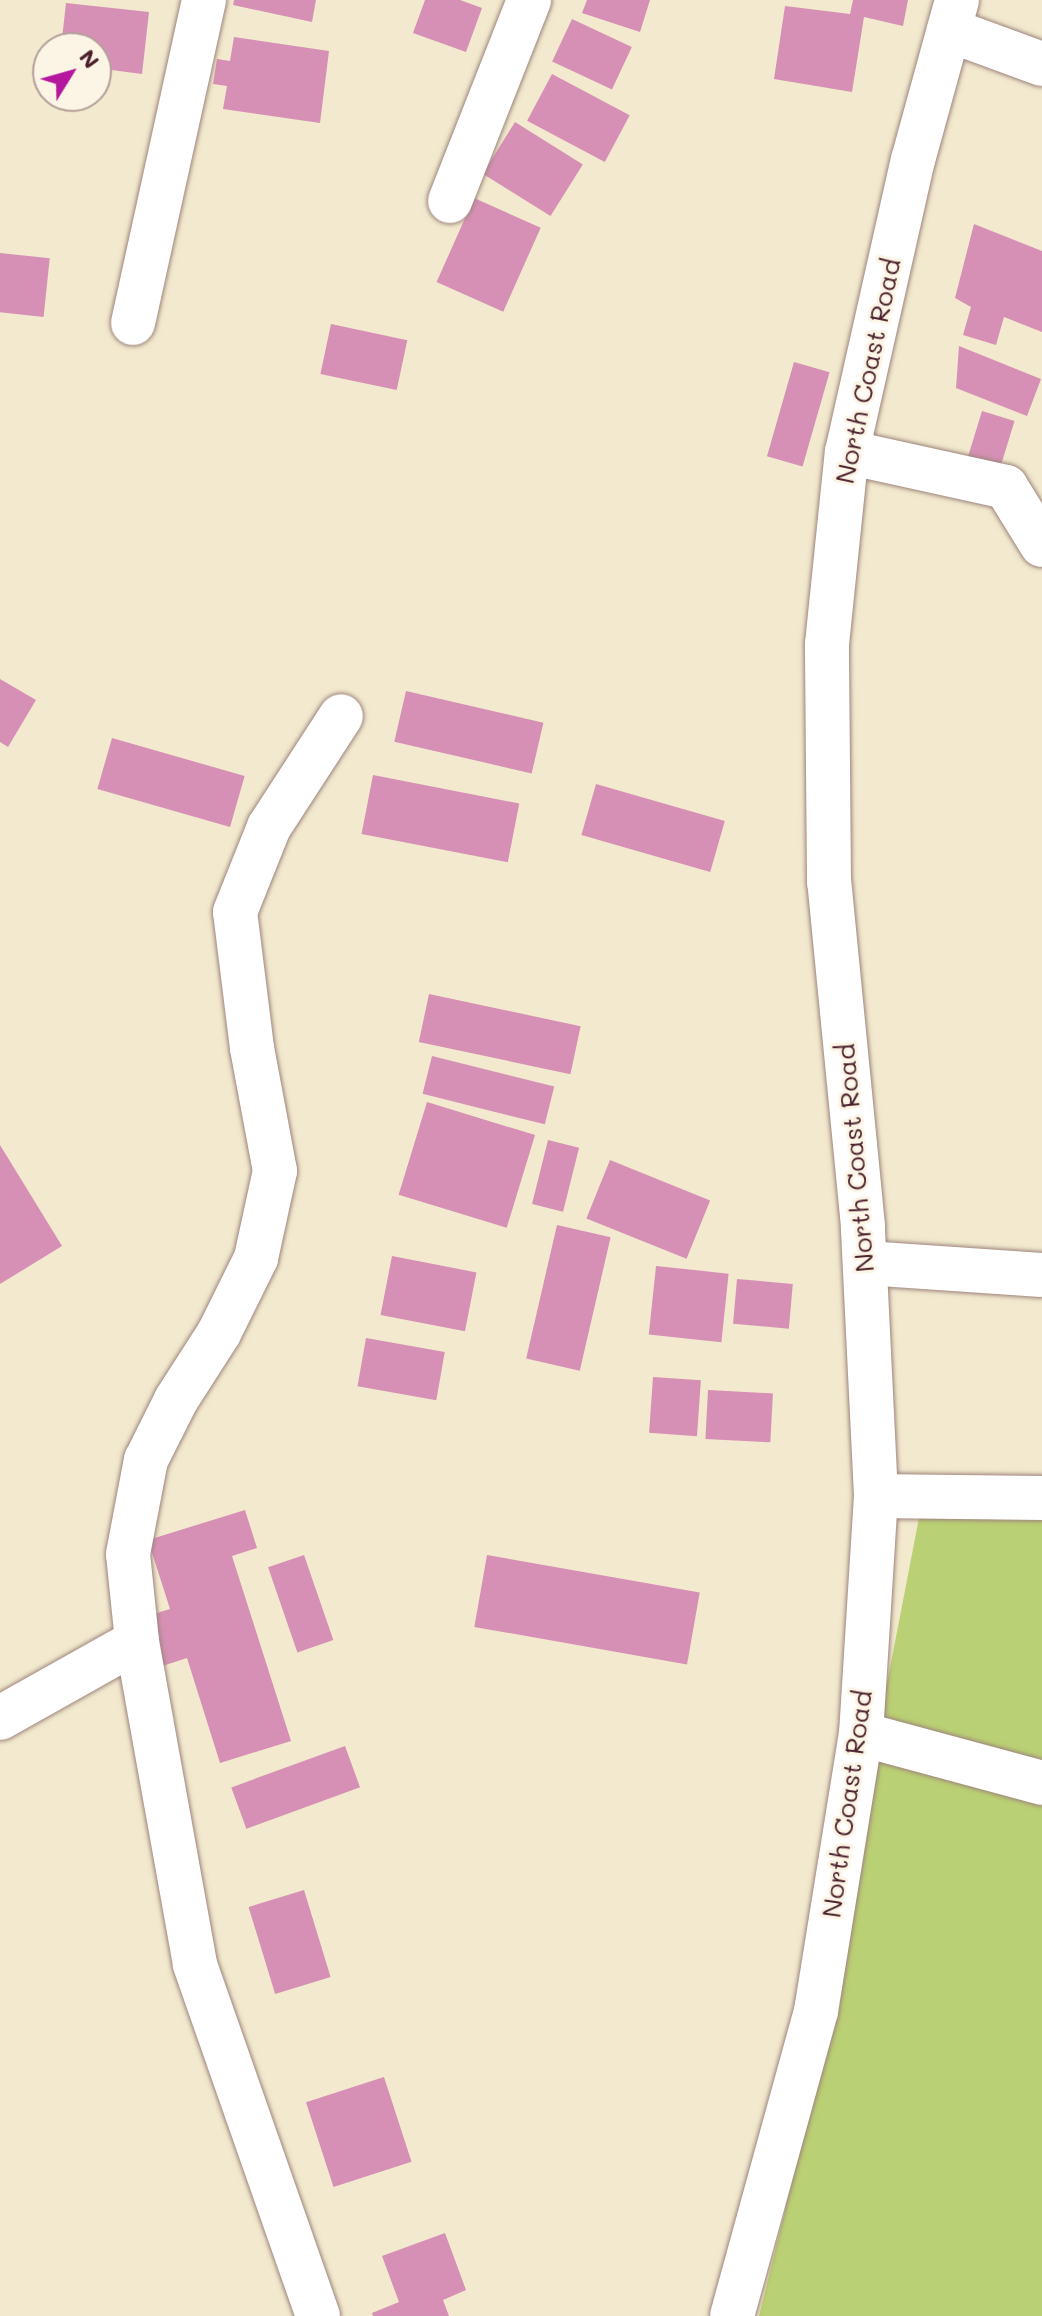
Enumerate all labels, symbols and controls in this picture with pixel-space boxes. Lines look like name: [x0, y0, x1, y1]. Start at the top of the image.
north arrow: [32, 32, 112, 112]
text: N: [73, 43, 107, 74]
street label: North Coast Road: [829, 256, 907, 486]
street label: North Coast Road: [829, 1042, 881, 1274]
street label: North Coast Road: [816, 1688, 878, 1920]

